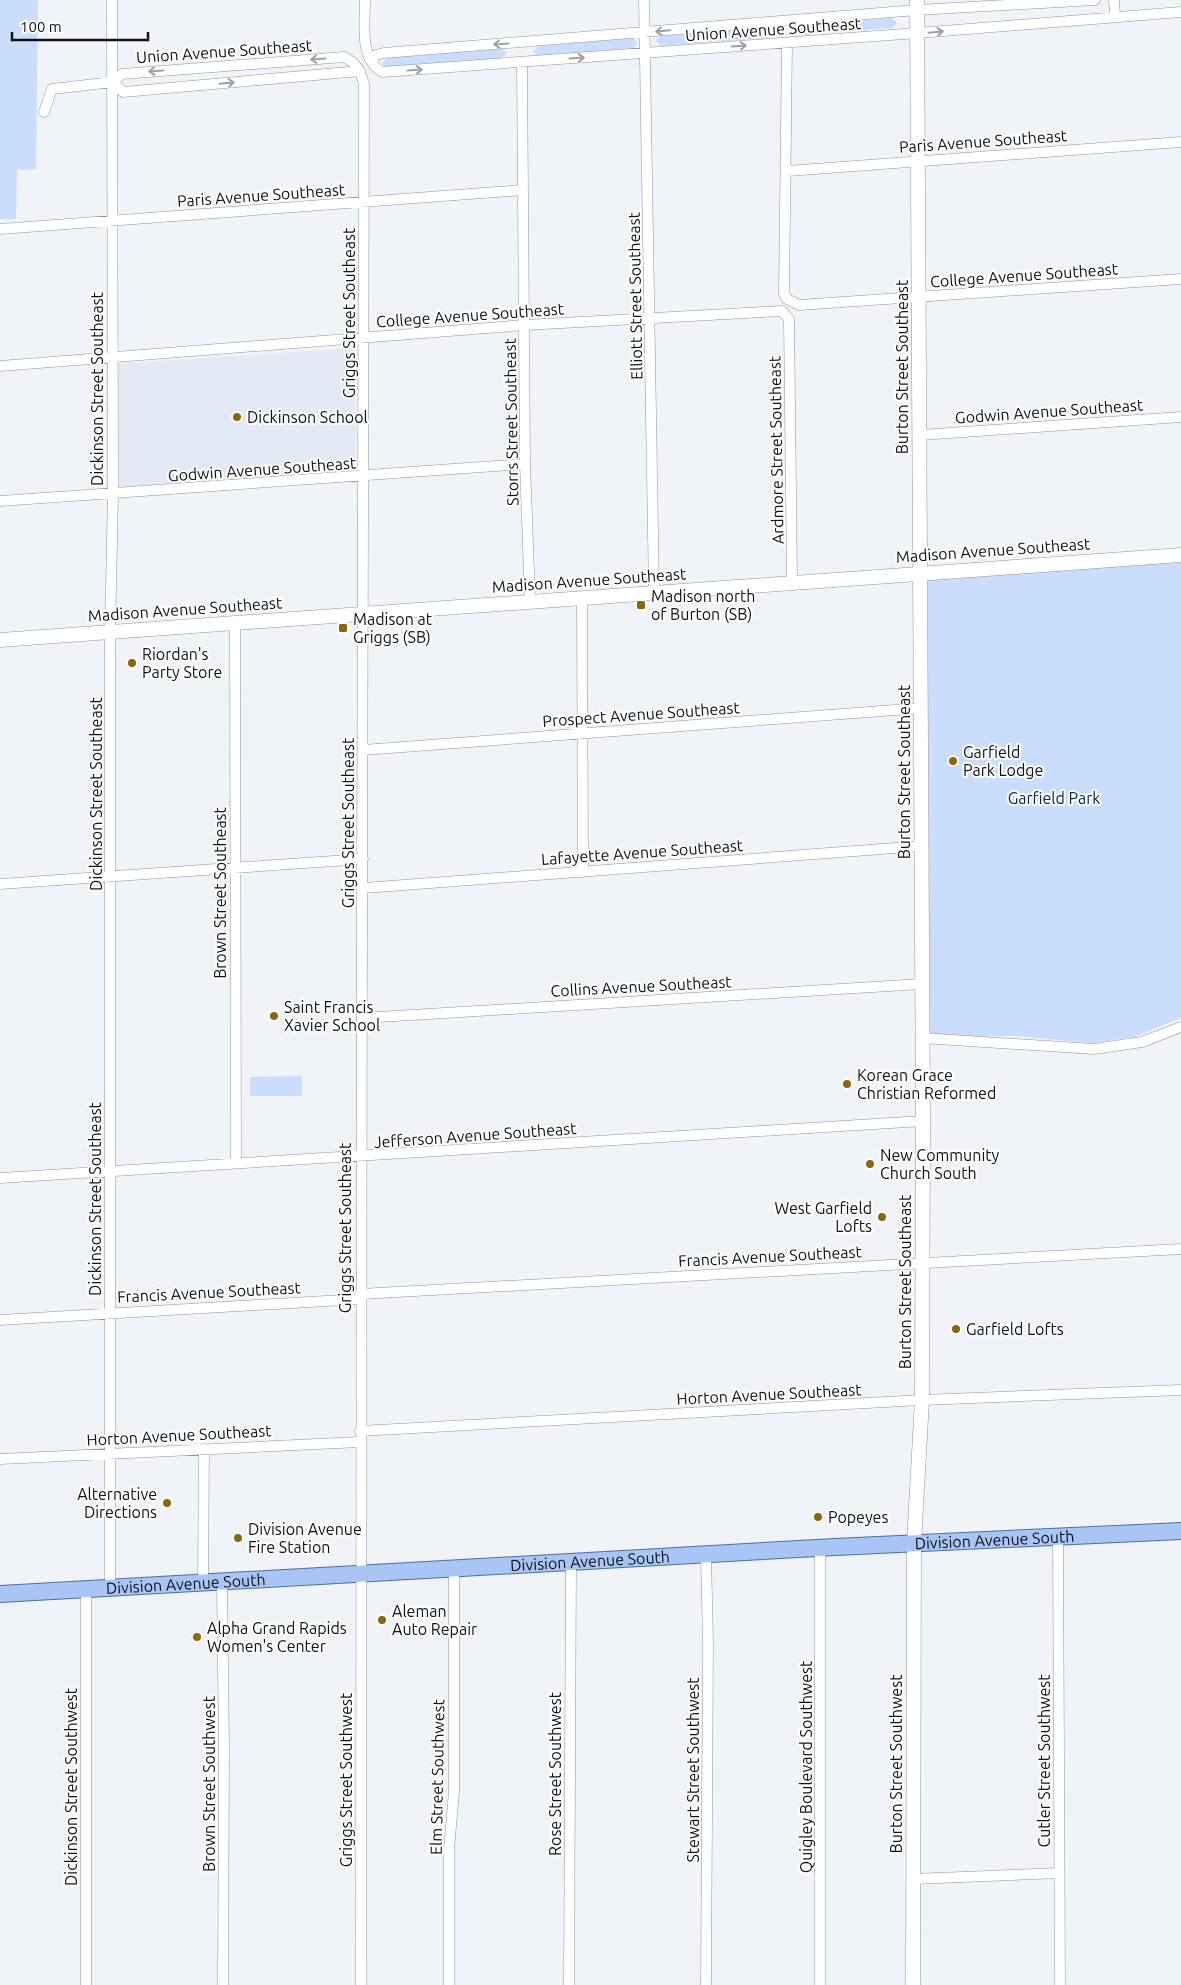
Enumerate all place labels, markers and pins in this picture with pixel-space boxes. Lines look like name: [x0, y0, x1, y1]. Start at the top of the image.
place label: Dickinson School: [247, 408, 368, 426]
marker: Dickinson School: [231, 411, 243, 423]
place label: Madison north of Burton (SB): [651, 587, 755, 624]
marker: Madison north of Burton (SB): [635, 599, 647, 611]
place label: Madison at Griggs (SB): [353, 610, 433, 647]
marker: Madison at Griggs (SB): [337, 622, 349, 634]
place label: Riordan's Party Store: [142, 645, 222, 681]
marker: Riordan's Party Store: [126, 657, 138, 669]
place label: Garfield Park Lodge: [963, 743, 1043, 779]
marker: Garfield Park Lodge: [947, 755, 959, 767]
place label: Saint Francis Xavier School: [284, 998, 380, 1034]
marker: Saint Francis Xavier School: [268, 1010, 280, 1022]
place label: Korean Grace Christian Reformed: [857, 1066, 996, 1102]
marker: Korean Grace Christian Reformed: [841, 1078, 853, 1090]
place label: New Community Church South: [880, 1146, 1000, 1182]
marker: New Community Church South: [864, 1158, 876, 1170]
place label: West Garfield Lofts: [774, 1199, 872, 1235]
marker: West Garfield Lofts: [876, 1211, 888, 1223]
place label: Garfield Lofts: [966, 1320, 1064, 1338]
marker: Garfield Lofts: [950, 1323, 962, 1335]
place label: Alternative Directions: [77, 1485, 157, 1521]
marker: Alternative Directions: [161, 1497, 173, 1509]
place label: Popeyes: [828, 1508, 888, 1526]
marker: Popeyes: [812, 1511, 824, 1523]
place label: Division Avenue Fire Station: [248, 1520, 362, 1556]
marker: Division Avenue Fire Station: [232, 1532, 244, 1544]
place label: Aleman Auto Repair: [392, 1602, 477, 1638]
marker: Aleman Auto Repair: [376, 1614, 388, 1626]
place label: Alpha Grand Rapids Women's Center: [207, 1619, 347, 1655]
marker: Alpha Grand Rapids Women's Center: [191, 1631, 203, 1643]

